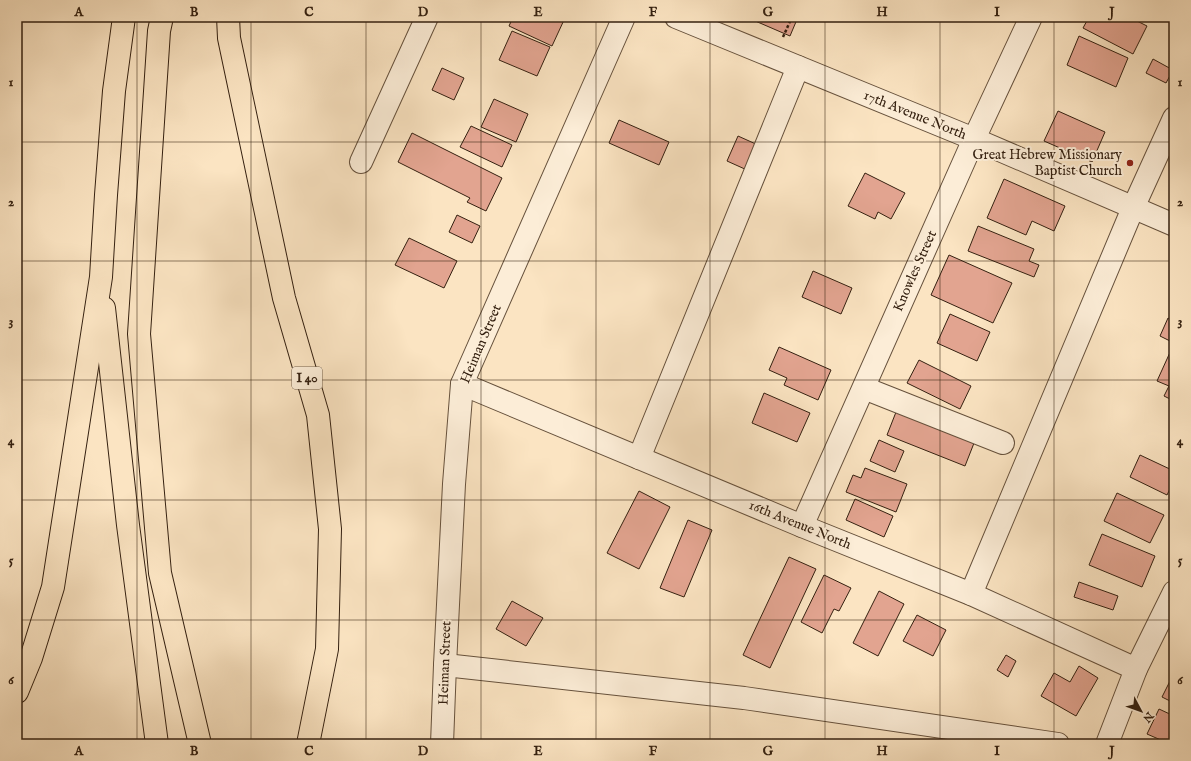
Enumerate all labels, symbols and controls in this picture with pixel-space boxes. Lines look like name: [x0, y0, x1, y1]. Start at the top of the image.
text: A: [74, 4, 85, 21]
text: B: [190, 4, 199, 21]
text: C: [304, 4, 314, 21]
text: D: [418, 4, 429, 21]
text: E: [533, 4, 543, 21]
text: F: [649, 4, 658, 21]
text: G: [763, 4, 774, 21]
text: H: [876, 4, 888, 21]
text: I: [994, 4, 1000, 21]
text: J: [1107, 4, 1115, 21]
text: 1: [9, 74, 14, 91]
text: 1: [1178, 74, 1183, 91]
street label: 17th Avenue North: [861, 86, 970, 144]
place label: Great Hebrew Missionary Baptist Church: [972, 146, 1123, 180]
marker: Great Hebrew Missionary Baptist Church: [1125, 158, 1135, 168]
text: 2: [8, 194, 14, 211]
text: 2: [1177, 194, 1183, 211]
street label: Knowles Street: [889, 227, 941, 314]
street label: Heiman Street: [456, 302, 506, 386]
text: 3: [9, 313, 14, 330]
text: 3: [1178, 313, 1183, 330]
road number: I 40: [292, 367, 322, 389]
text: 4: [8, 433, 15, 450]
text: 4: [1177, 433, 1184, 450]
street label: 16th Avenue North: [746, 496, 854, 554]
text: 5: [9, 552, 14, 569]
text: 5: [1178, 552, 1183, 569]
street label: Heiman Street: [435, 620, 455, 705]
text: 6: [8, 672, 14, 689]
text: 6: [1177, 672, 1183, 689]
north arrow: [1121, 691, 1161, 731]
text: N: [1139, 708, 1157, 725]
text: A: [74, 743, 85, 760]
text: B: [190, 743, 199, 760]
text: C: [304, 743, 314, 760]
text: D: [418, 743, 429, 760]
text: E: [533, 743, 543, 760]
text: F: [649, 743, 658, 760]
text: G: [763, 743, 774, 760]
text: H: [876, 743, 888, 760]
text: I: [994, 743, 1000, 760]
text: J: [1107, 743, 1115, 760]

